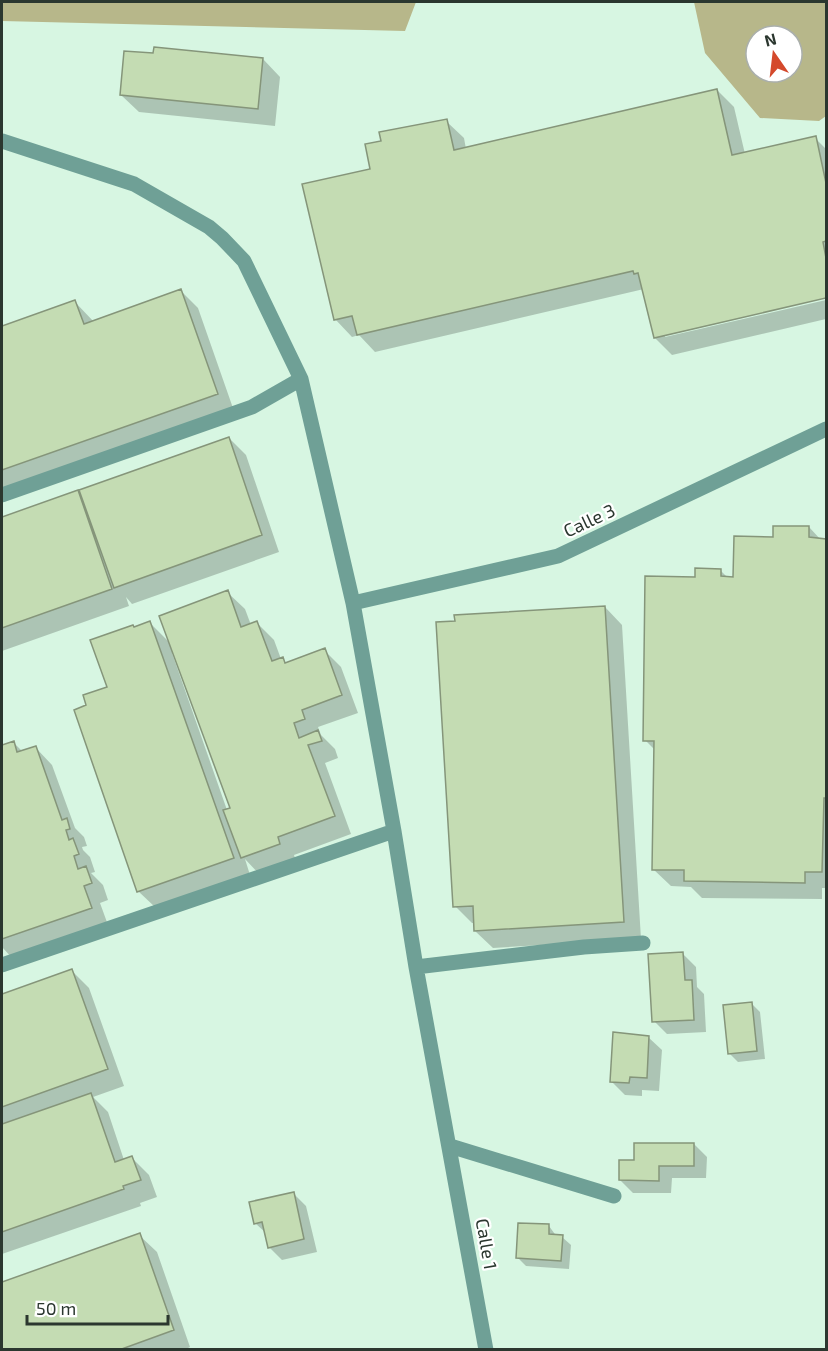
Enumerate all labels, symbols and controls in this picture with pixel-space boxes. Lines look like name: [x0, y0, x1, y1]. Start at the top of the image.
north arrow: [744, 24, 804, 84]
text: N: [762, 28, 778, 50]
street label: Calle 3: [560, 499, 618, 541]
street label: Calle 1: [472, 1217, 502, 1271]
scale bar: [27, 1288, 168, 1326]
text: 50 m: [36, 1297, 76, 1319]

